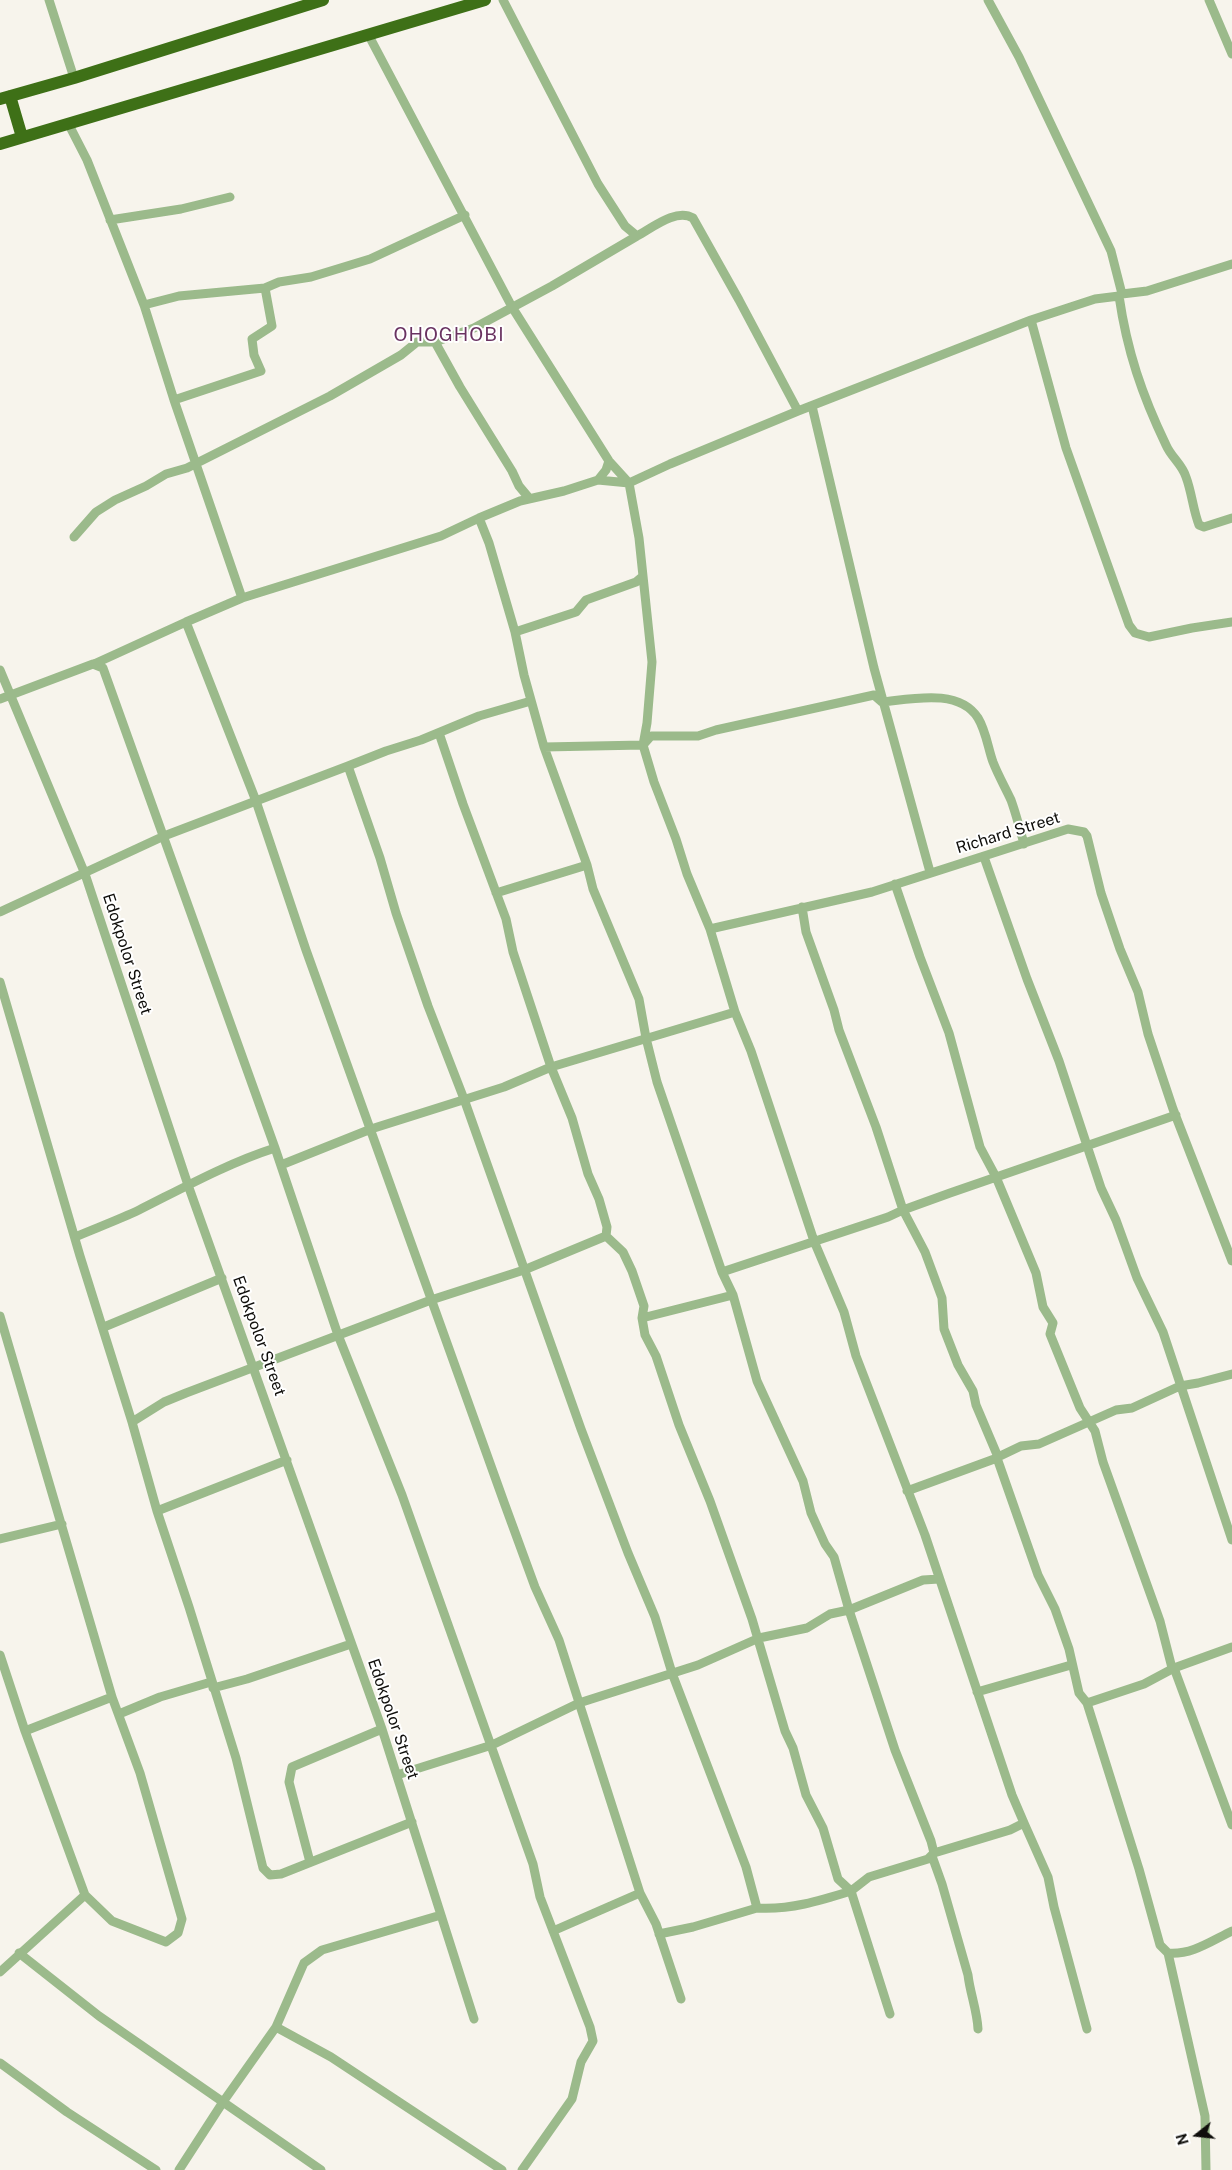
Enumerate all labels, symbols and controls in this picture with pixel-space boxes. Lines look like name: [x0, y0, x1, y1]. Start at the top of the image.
district label: OHOGHOBI: [392, 324, 506, 346]
street label: Richard Street: [954, 808, 1062, 858]
street label: Edokpolor Street: [98, 891, 156, 1017]
street label: Edokpolor Street: [228, 1273, 290, 1399]
street label: Edokpolor Street: [363, 1656, 423, 1782]
north arrow: [1172, 2110, 1222, 2160]
text: N: [1173, 2132, 1192, 2147]

